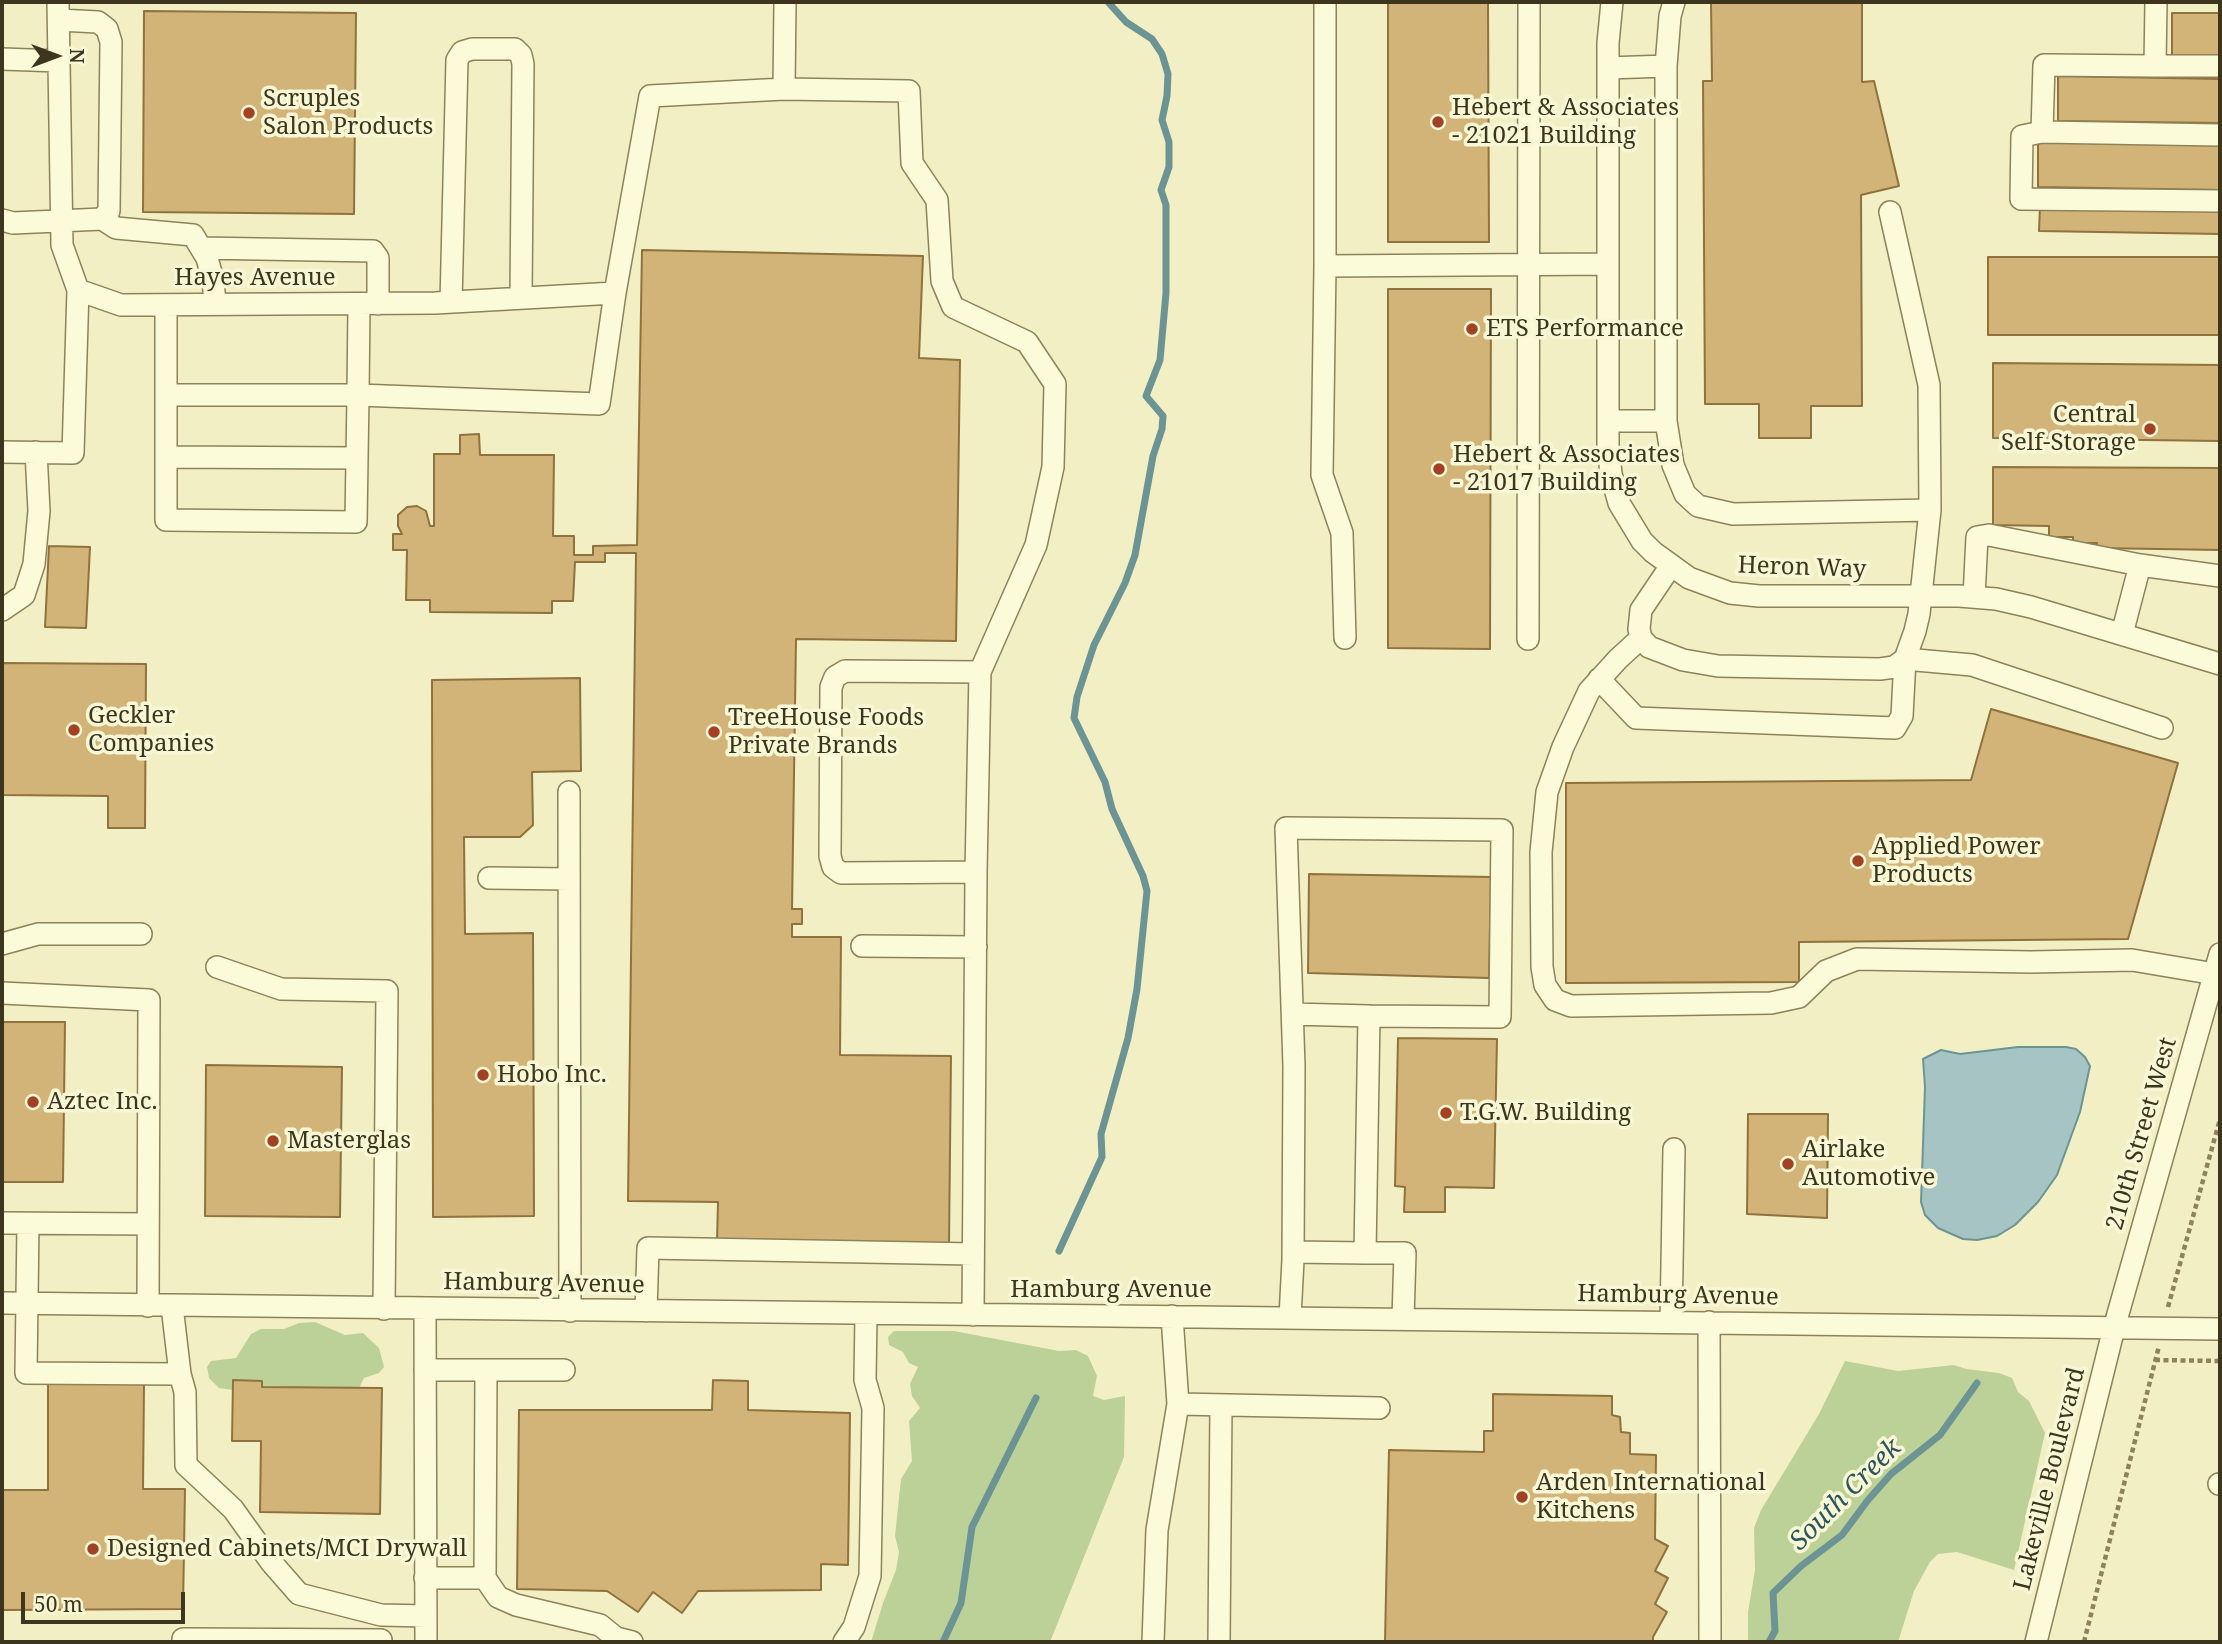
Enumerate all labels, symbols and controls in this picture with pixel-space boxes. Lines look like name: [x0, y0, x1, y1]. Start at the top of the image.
north arrow: [21, 21, 91, 91]
text: N: [64, 49, 90, 63]
place label: Scruples Salon Products: [263, 85, 433, 141]
place label: Hebert & Associates - 21021 Building: [1452, 94, 1679, 150]
marker: Scruples Salon Products: [241, 105, 257, 121]
marker: Hebert & Associates - 21021 Building: [1430, 114, 1446, 130]
street label: Hayes Avenue: [174, 264, 336, 292]
place label: ETS Performance: [1486, 315, 1684, 343]
marker: ETS Performance: [1464, 321, 1480, 337]
place label: Central Self-Storage: [2001, 401, 2136, 457]
marker: Central Self-Storage: [2142, 421, 2158, 437]
place label: Hebert & Associates - 21017 Building: [1453, 441, 1680, 497]
marker: Hebert & Associates - 21017 Building: [1431, 461, 1447, 477]
street label: Heron Way: [1737, 551, 1867, 585]
place label: Geckler Companies: [88, 702, 214, 758]
place label: TreeHouse Foods Private Brands: [728, 704, 924, 760]
marker: Geckler Companies: [66, 722, 82, 738]
marker: TreeHouse Foods Private Brands: [706, 724, 722, 740]
place label: Applied Power Products: [1872, 833, 2041, 889]
marker: Applied Power Products: [1850, 853, 1866, 869]
street label: 210th Street West: [2101, 1034, 2183, 1234]
place label: Hobo Inc.: [497, 1061, 607, 1089]
marker: Hobo Inc.: [475, 1067, 491, 1083]
place label: Aztec Inc.: [47, 1088, 158, 1116]
marker: Aztec Inc.: [25, 1094, 41, 1110]
place label: T.G.W. Building: [1460, 1099, 1631, 1127]
marker: T.G.W. Building: [1438, 1105, 1454, 1121]
place label: Masterglas: [287, 1127, 411, 1155]
marker: Masterglas: [265, 1133, 281, 1149]
place label: Airlake Automotive: [1802, 1136, 1935, 1192]
marker: Airlake Automotive: [1780, 1156, 1796, 1172]
street label: Hamburg Avenue: [443, 1268, 645, 1300]
street label: Hamburg Avenue: [1010, 1276, 1212, 1304]
street label: Hamburg Avenue: [1577, 1280, 1779, 1312]
street label: Lakeville Boulevard: [2008, 1364, 2092, 1594]
water label: South Creek: [1784, 1433, 1908, 1557]
place label: Arden International Kitchens: [1536, 1469, 1766, 1525]
marker: Arden International Kitchens: [1514, 1489, 1530, 1505]
place label: Designed Cabinets/MCI Drywall: [107, 1535, 467, 1563]
marker: Designed Cabinets/MCI Drywall: [85, 1541, 101, 1557]
scale bar: [24, 1578, 189, 1622]
text: 50 m: [34, 1590, 83, 1618]

